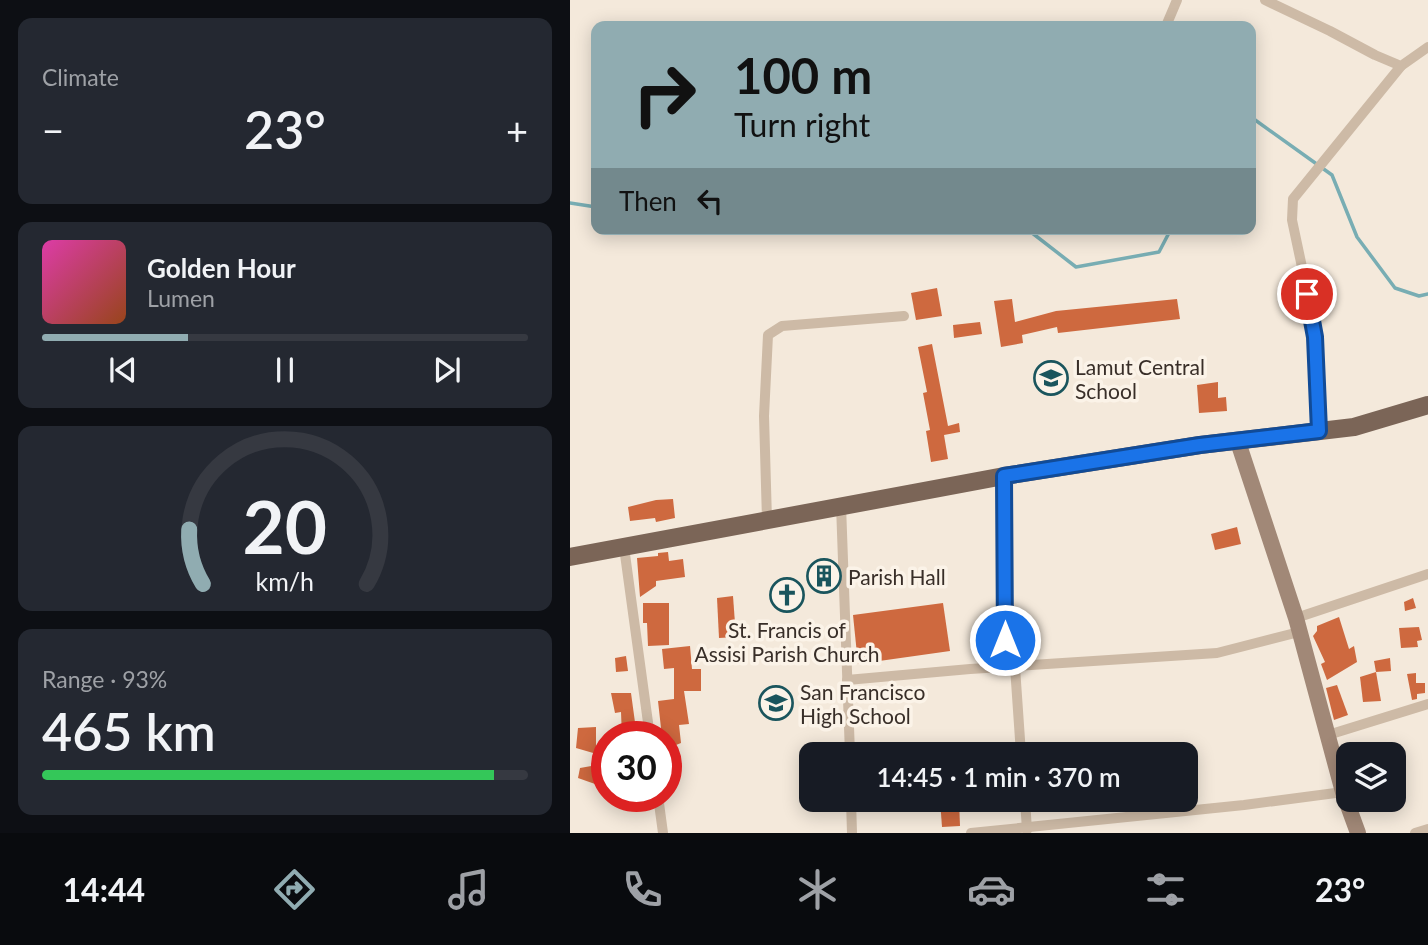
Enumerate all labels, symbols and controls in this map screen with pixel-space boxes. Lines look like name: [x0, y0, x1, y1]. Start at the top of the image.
text: 100 m: [734, 46, 872, 104]
icon: right: [619, 49, 710, 140]
text: Climate: [42, 63, 119, 91]
text: 23°: [244, 98, 326, 160]
text: Turn right: [734, 105, 870, 144]
text: −: [42, 107, 64, 153]
text: +: [506, 107, 528, 153]
icon: left: [691, 182, 729, 220]
text: Then: [619, 185, 677, 217]
text: Golden Hour: [147, 252, 296, 284]
pin: [1277, 264, 1337, 324]
icon: arrive: [1288, 275, 1326, 313]
text: Lumen: [147, 284, 215, 312]
icon: previous: [104, 351, 142, 389]
icon: pause: [266, 351, 304, 389]
icon: next: [428, 351, 466, 389]
place label: Lamut Central School: [1075, 354, 1205, 403]
school or university icon: Lamut Central School: [1032, 359, 1070, 397]
text: 20: [243, 483, 327, 571]
building icon: Parish Hall: [805, 557, 843, 595]
place label: Parish Hall: [848, 564, 946, 589]
text: km/h: [256, 566, 314, 596]
church icon: St. Francis of Assisi Parish Church: [768, 576, 806, 614]
position arrow: [968, 603, 1042, 677]
place label: St. Francis of Assisi Parish Church: [695, 617, 879, 666]
text: Range · 93%: [42, 665, 167, 693]
place label: San Francisco High School: [800, 679, 925, 728]
school or university icon: San Francisco High School: [757, 684, 795, 722]
text: 465 km: [42, 700, 216, 762]
speed limit sign: 30: [591, 721, 682, 812]
map controls: [1336, 742, 1406, 812]
button: layers: [1336, 742, 1406, 812]
text: 14:45 · 1 min · 370 m: [876, 761, 1121, 793]
icon: directions: [270, 865, 319, 914]
icon: music: [444, 865, 493, 914]
icon: phone: [618, 865, 667, 914]
icon: climate: [793, 865, 842, 914]
icon: car: [967, 865, 1016, 914]
icon: filters: [1141, 865, 1190, 914]
text: 14:44: [63, 870, 145, 909]
text: 23°: [1315, 870, 1365, 909]

